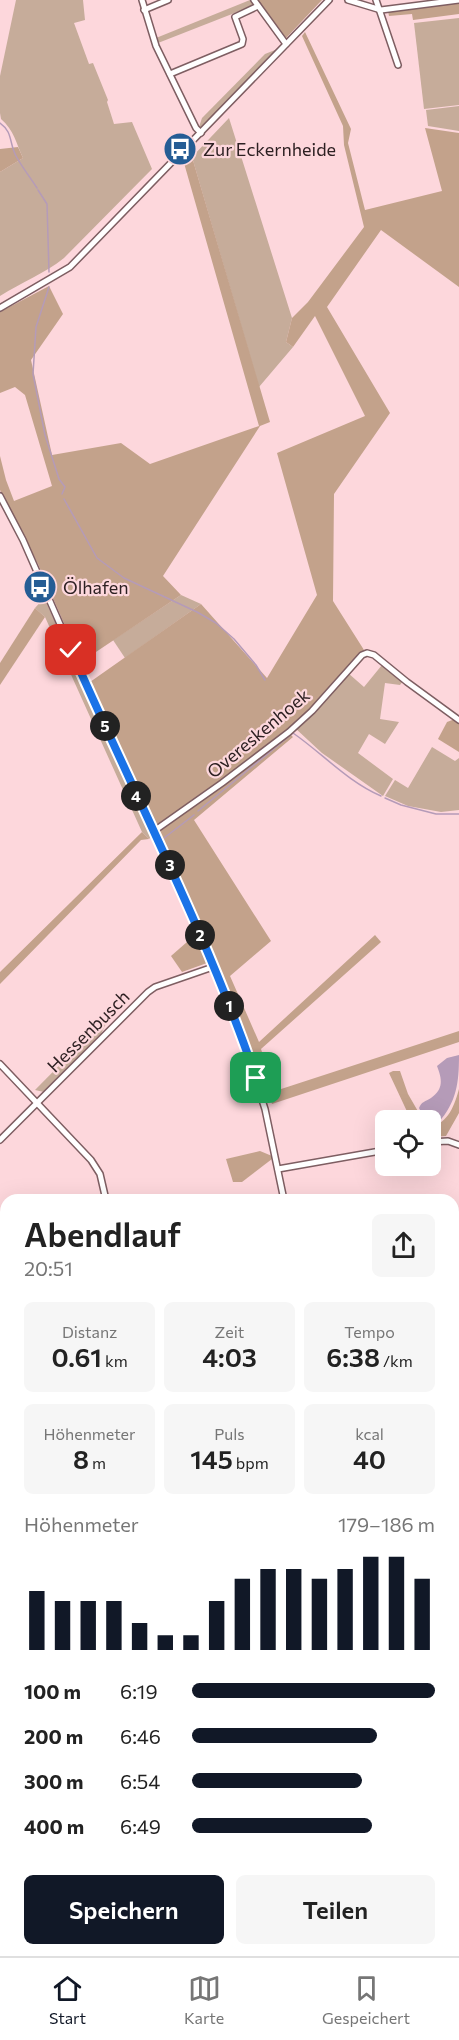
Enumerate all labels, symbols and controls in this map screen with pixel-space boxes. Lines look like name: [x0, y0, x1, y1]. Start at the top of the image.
bus stop icon: Zur Eckernheide: [162, 131, 198, 167]
place label: Zur Eckernheide: [203, 138, 336, 160]
bus stop icon: Ölhafen: [22, 569, 58, 605]
place label: Ölhafen: [63, 576, 128, 598]
pin: [45, 624, 96, 675]
icon: check: [54, 633, 87, 666]
street label: Overeskenhoek: [202, 684, 314, 782]
pin: 5: [90, 711, 120, 741]
text: 5: [100, 716, 110, 735]
pin: 4: [121, 781, 151, 811]
text: 4: [131, 786, 141, 805]
pin: 3: [155, 850, 185, 880]
text: 3: [165, 855, 175, 874]
pin: 2: [185, 920, 215, 950]
text: 2: [195, 925, 205, 944]
street label: Hessenbusch: [42, 985, 134, 1077]
pin: 1: [214, 991, 244, 1021]
text: 1: [225, 996, 233, 1015]
pin: [230, 1052, 281, 1103]
icon: arrive: [239, 1061, 272, 1094]
map controls: [375, 1110, 441, 1176]
button: locate: [375, 1110, 441, 1176]
text: Abendlauf: [24, 1213, 181, 1254]
button: share: [372, 1214, 435, 1277]
text: 20:51: [24, 1256, 73, 1280]
text: Distanz: [62, 1322, 117, 1341]
text: Zeit: [215, 1322, 244, 1341]
text: Tempo: [344, 1322, 395, 1341]
text: 0.61: [51, 1341, 102, 1372]
text: 4:03: [202, 1341, 257, 1372]
text: 6:38: [326, 1341, 380, 1372]
text: km: [102, 1351, 128, 1370]
text: /km: [380, 1351, 413, 1370]
text: Höhenmeter: [44, 1424, 135, 1443]
text: Puls: [214, 1424, 245, 1443]
text: kcal: [355, 1424, 384, 1443]
text: 8: [73, 1443, 89, 1474]
text: 145: [190, 1443, 233, 1474]
text: 40: [353, 1443, 386, 1474]
text: m: [89, 1453, 106, 1472]
text: bpm: [233, 1453, 269, 1472]
text: Höhenmeter: [24, 1512, 139, 1536]
text: 179–186 m: [338, 1512, 435, 1536]
text: 100 m: [24, 1679, 81, 1703]
text: 6:19: [120, 1679, 158, 1703]
text: 200 m: [24, 1724, 83, 1748]
text: 6:46: [120, 1724, 161, 1748]
text: 300 m: [24, 1769, 84, 1793]
text: 6:54: [120, 1769, 160, 1793]
text: 400 m: [24, 1814, 84, 1838]
text: 6:49: [120, 1814, 161, 1838]
button: Speichern: [24, 1875, 224, 1944]
button: Teilen: [236, 1875, 435, 1944]
tab: Start: [49, 1972, 86, 2027]
tab: Karte: [184, 1972, 224, 2027]
tab: Gespeichert: [322, 1972, 410, 2027]

